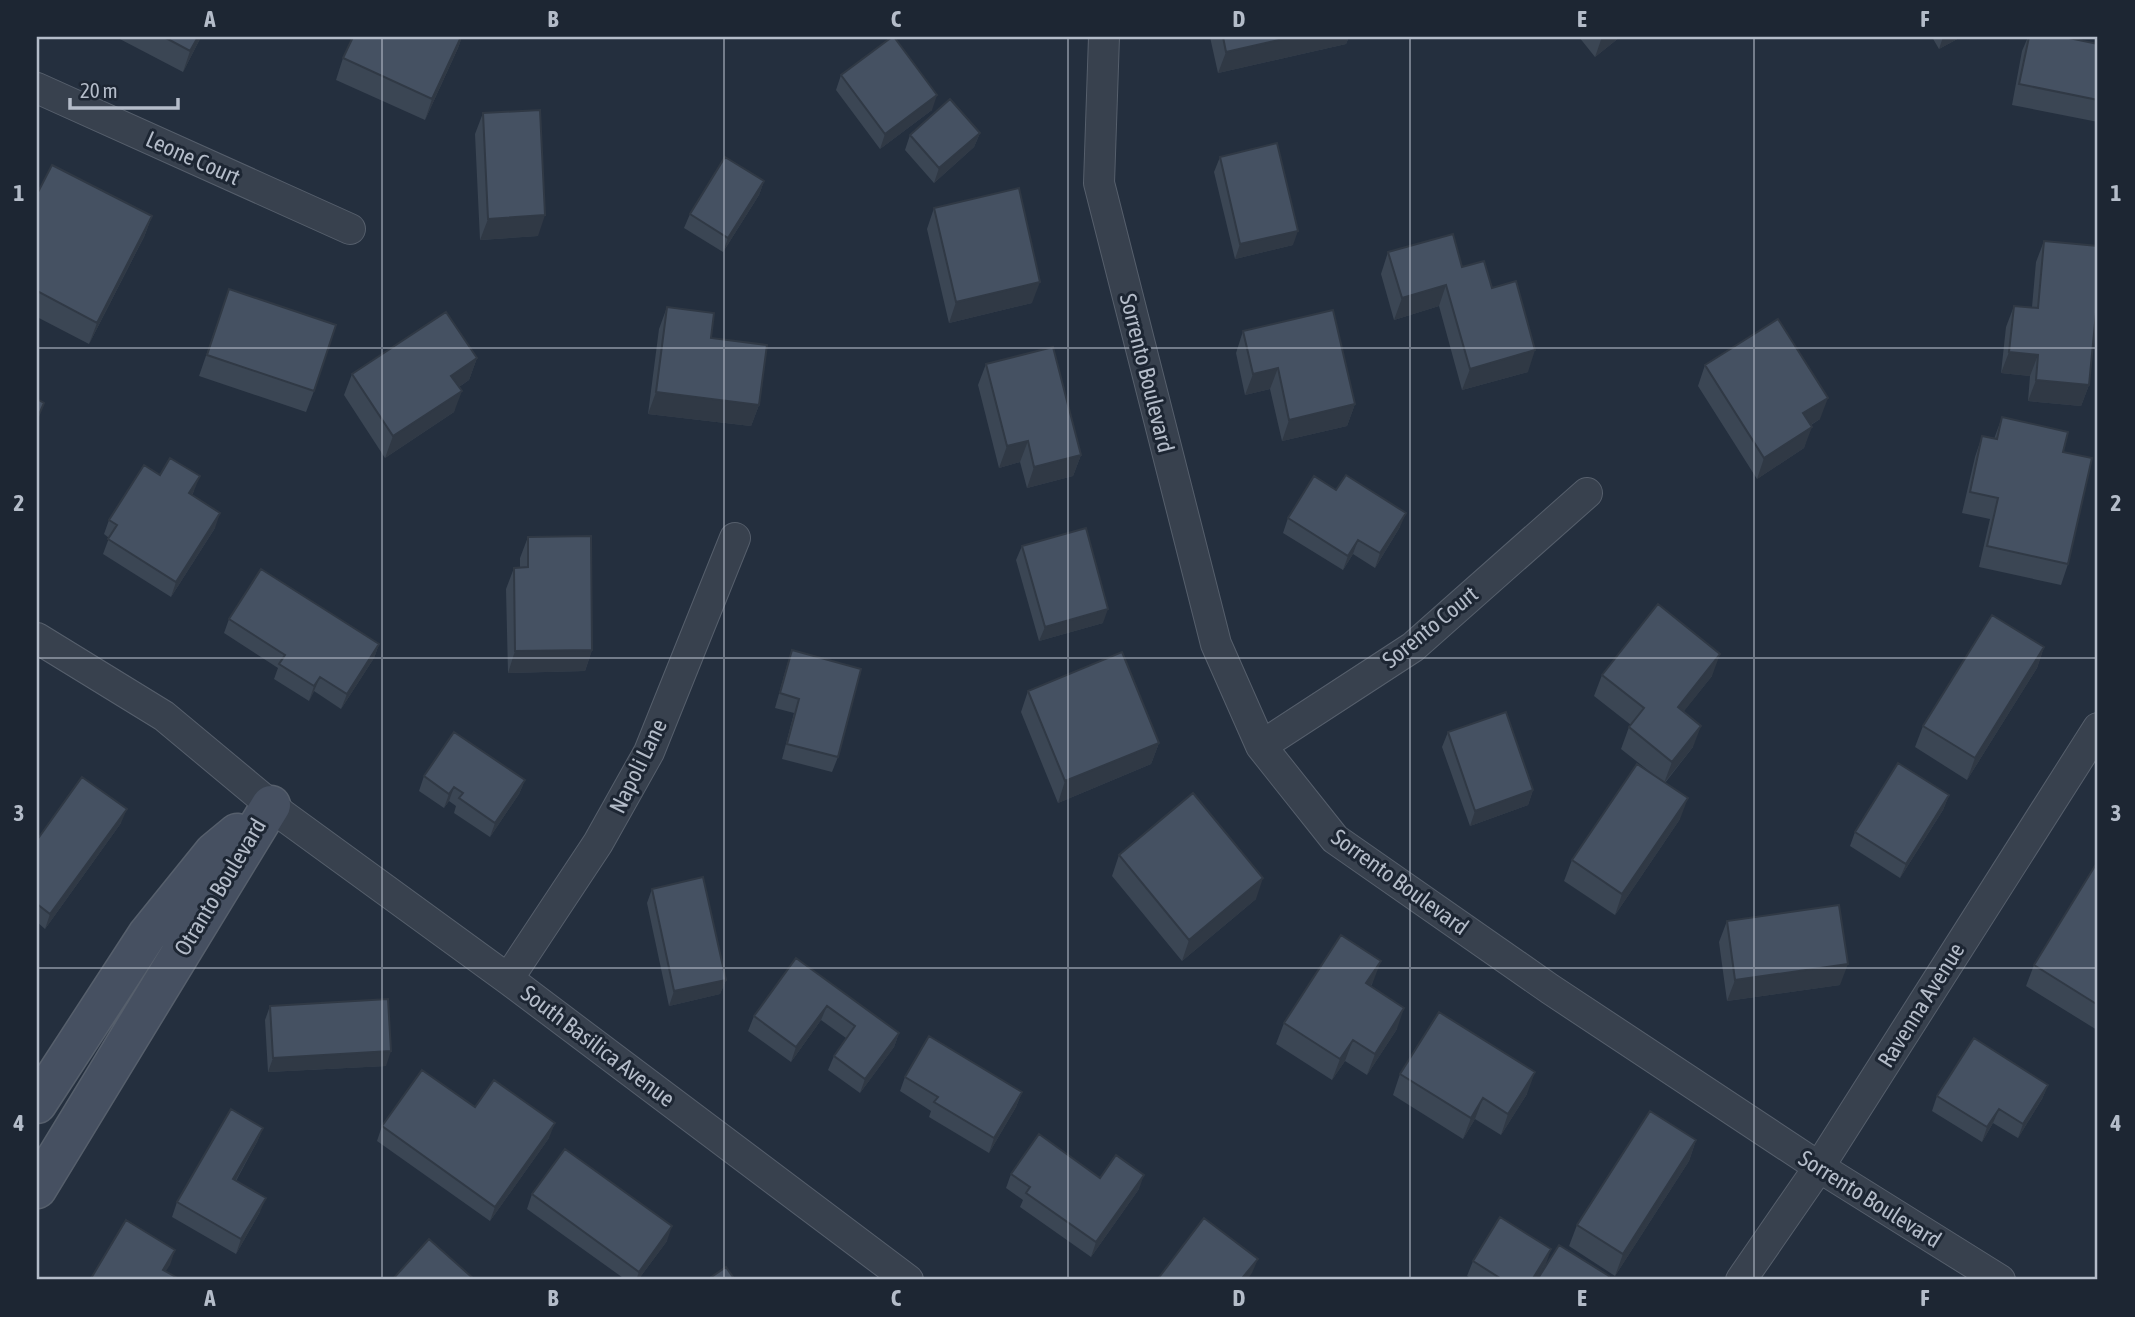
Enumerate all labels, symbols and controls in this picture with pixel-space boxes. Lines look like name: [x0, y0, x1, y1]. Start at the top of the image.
text: A: [203, 6, 216, 32]
text: B: [548, 6, 559, 32]
text: C: [891, 6, 902, 32]
text: D: [1233, 6, 1246, 32]
text: E: [1577, 6, 1587, 32]
text: F: [1920, 6, 1930, 32]
scale bar: [70, 66, 178, 110]
text: 20 m: [80, 78, 118, 102]
street label: Leone Court: [142, 126, 244, 190]
text: 1: [14, 180, 25, 206]
text: 1: [2111, 180, 2122, 206]
street label: Sorrento Boulevard: [1115, 291, 1179, 455]
text: 2: [14, 490, 24, 516]
text: 2: [2111, 490, 2121, 516]
street label: Sorento Court: [1377, 581, 1483, 673]
street label: Napoli Lane: [604, 715, 672, 817]
text: 3: [14, 800, 24, 826]
text: 3: [2111, 800, 2121, 826]
street label: Otranto Boulevard: [169, 814, 271, 960]
street label: Sorrento Boulevard: [1327, 824, 1473, 940]
street label: Ravenna Avenue: [1872, 938, 1970, 1072]
street label: South Basilica Avenue: [516, 980, 680, 1112]
text: 4: [13, 1110, 25, 1136]
text: 4: [2110, 1110, 2122, 1136]
street label: Sorrento Boulevard: [1794, 1145, 1946, 1253]
text: A: [203, 1285, 216, 1311]
text: B: [548, 1285, 559, 1311]
text: C: [891, 1285, 902, 1311]
text: D: [1233, 1285, 1246, 1311]
text: E: [1577, 1285, 1587, 1311]
text: F: [1920, 1285, 1930, 1311]

